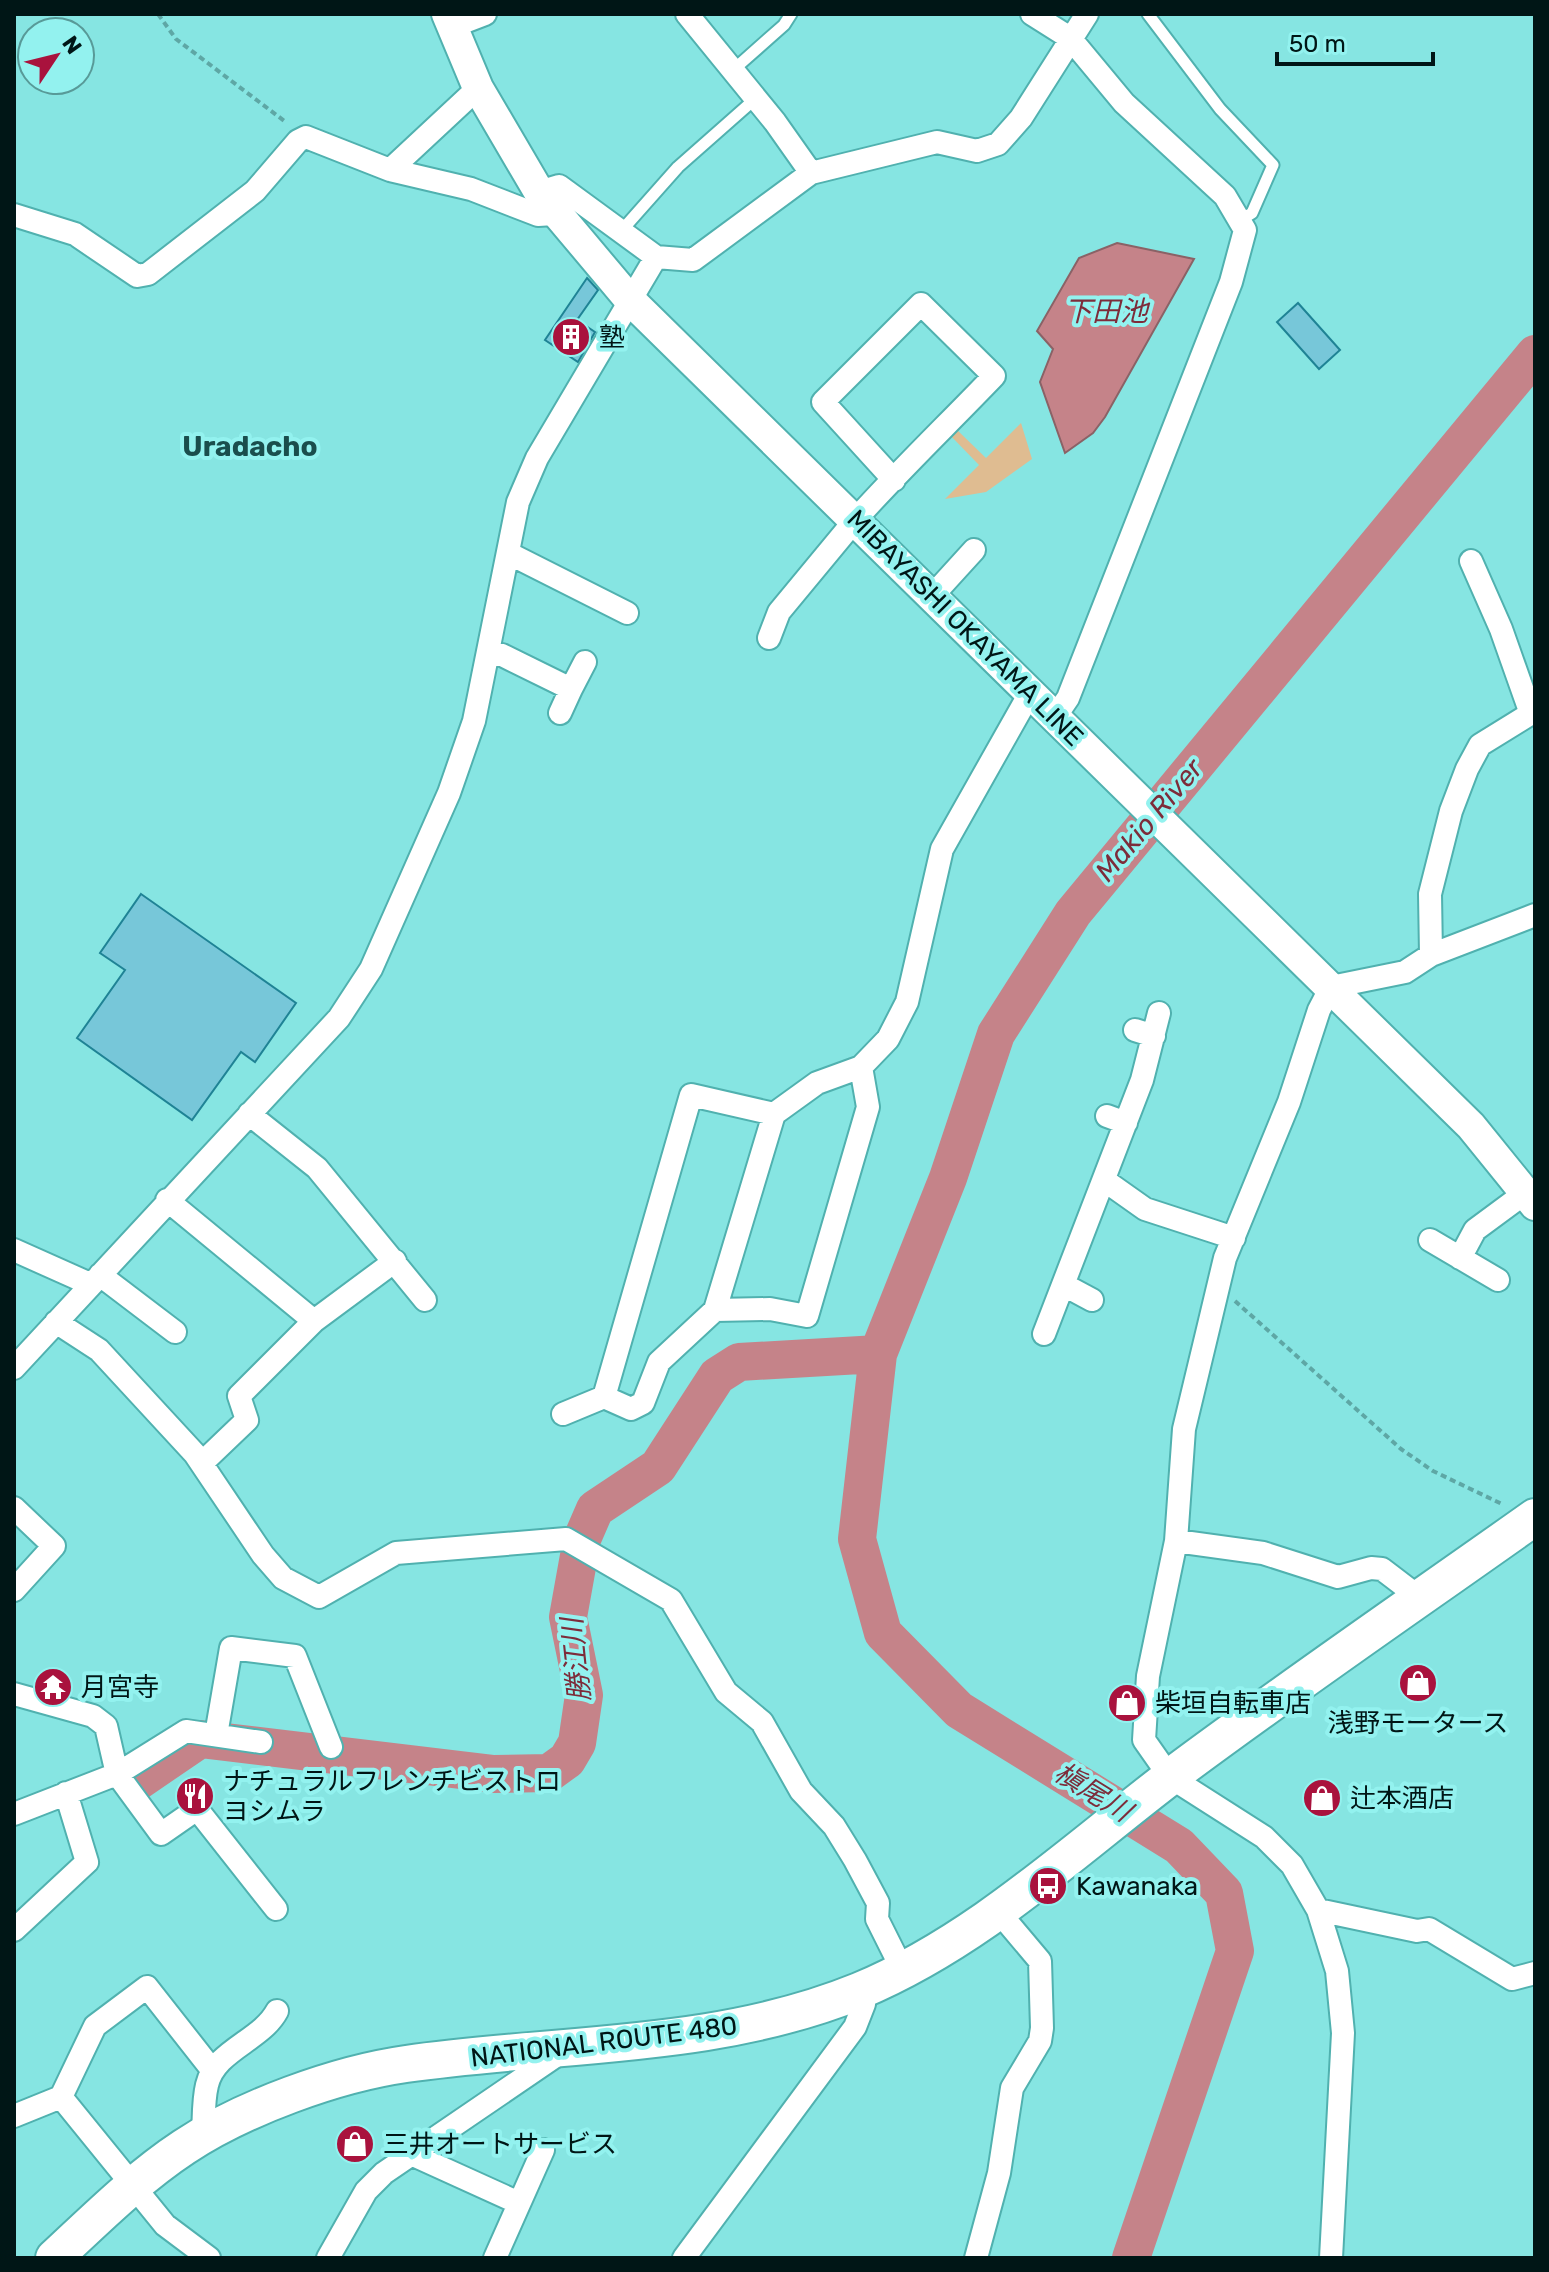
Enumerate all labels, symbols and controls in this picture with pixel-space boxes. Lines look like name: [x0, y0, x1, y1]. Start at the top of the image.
north arrow: [16, 16, 96, 96]
scale bar: [1277, 16, 1433, 66]
text: 50 m: [1289, 30, 1346, 58]
text: N: [56, 31, 88, 59]
water label: 下田池: [1064, 295, 1151, 328]
building icon: 塾: [550, 316, 592, 358]
place label: 塾: [599, 322, 625, 353]
district label: Uradacho: [182, 430, 318, 463]
street label: MIBAYASHI OKAYAMA LINE: [840, 503, 1090, 753]
water label: Makio River: [1088, 751, 1211, 888]
water label: 勝江川: [555, 1614, 597, 1704]
shop icon: 浅野モータース: [1397, 1662, 1439, 1704]
temple icon: 月宮寺: [32, 1666, 74, 1708]
place label: 月宮寺: [81, 1672, 159, 1703]
shop icon: 柴垣自転車店: [1106, 1682, 1148, 1724]
place label: 柴垣自転車店: [1155, 1688, 1311, 1719]
place label: 浅野モータース: [1328, 1708, 1508, 1739]
water label: 槇尾川: [1049, 1756, 1140, 1830]
place label: ナチュラルフレンチビストロ ヨシムラ: [223, 1766, 561, 1827]
restaurant icon: ナチュラルフレンチビストロ ヨシムラ: [174, 1775, 216, 1817]
shop icon: 辻本酒店: [1301, 1777, 1343, 1819]
place label: 辻本酒店: [1350, 1783, 1454, 1814]
bus stop icon: Kawanaka: [1027, 1865, 1069, 1907]
place label: Kawanaka: [1076, 1871, 1198, 1902]
street label: NATIONAL ROUTE 480: [469, 2010, 739, 2074]
shop icon: 三井オートサービス: [334, 2123, 376, 2165]
place label: 三井オートサービス: [383, 2129, 617, 2160]

